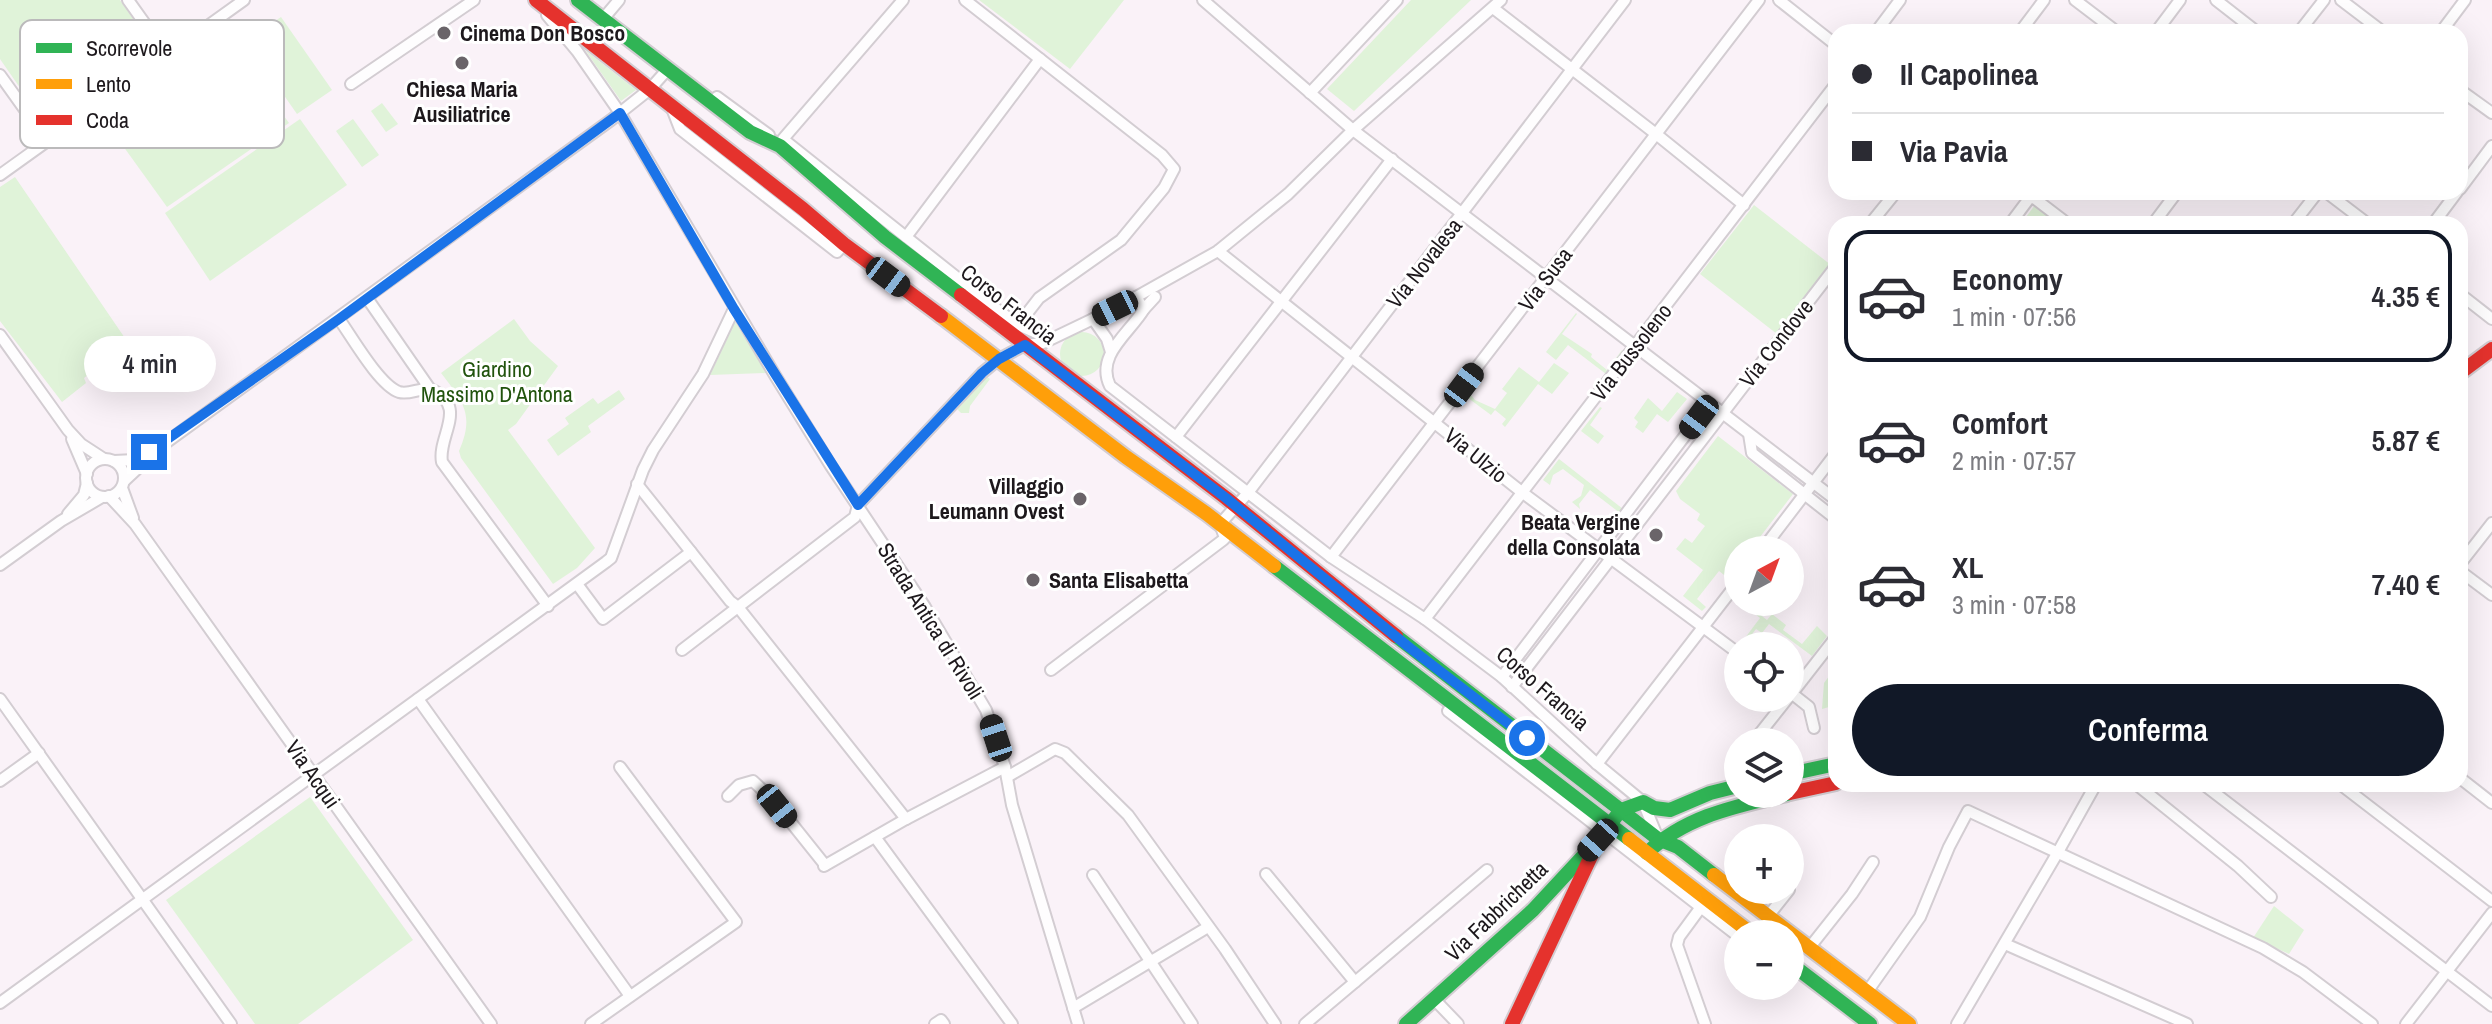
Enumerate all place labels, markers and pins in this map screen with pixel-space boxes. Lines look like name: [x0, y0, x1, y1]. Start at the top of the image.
place label: Cinema Don Bosco: [460, 18, 625, 48]
marker: Cinema Don Bosco: [435, 24, 453, 42]
marker: Chiesa Maria Ausiliatrice: [453, 54, 471, 72]
place label: Chiesa Maria Ausiliatrice: [406, 74, 518, 129]
place label: Villaggio Leumann Ovest: [929, 471, 1064, 526]
marker: Villaggio Leumann Ovest: [1071, 490, 1089, 508]
place label: Beata Vergine della Consolata: [1507, 507, 1640, 562]
marker: Beata Vergine della Consolata: [1647, 526, 1665, 544]
place label: Santa Elisabetta: [1049, 565, 1188, 595]
marker: Santa Elisabetta: [1024, 571, 1042, 589]

